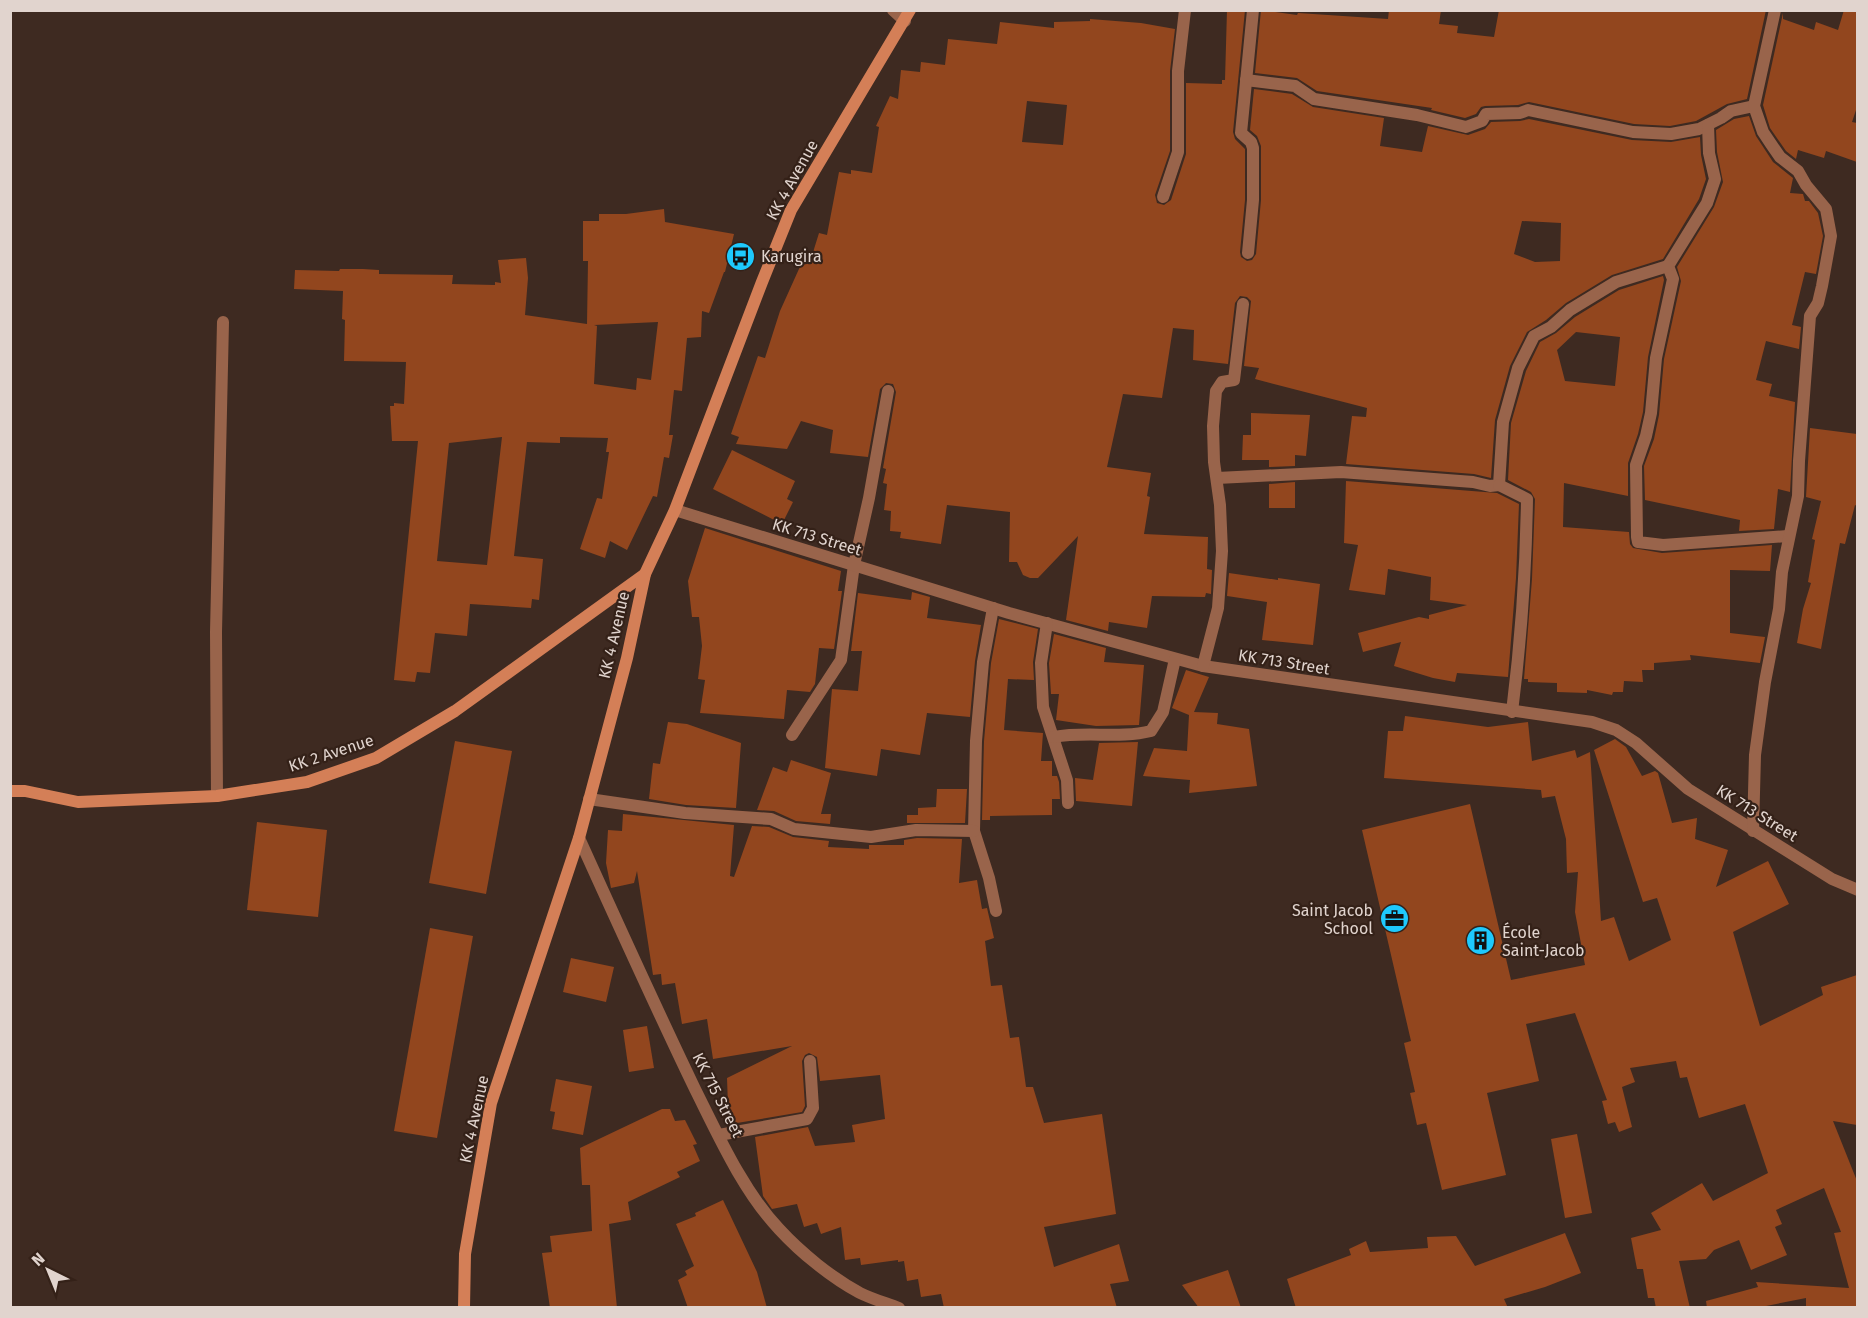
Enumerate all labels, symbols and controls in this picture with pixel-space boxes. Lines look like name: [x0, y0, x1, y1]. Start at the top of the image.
street label: KK 4 Avenue: [762, 136, 822, 224]
bus stop icon: Karugira: [724, 240, 756, 272]
place label: Karugira: [761, 247, 822, 266]
street label: KK 713 Street: [770, 514, 864, 560]
street label: KK 4 Avenue: [595, 590, 633, 680]
street label: KK 713 Street: [1237, 645, 1331, 679]
street label: KK 2 Avenue: [286, 730, 376, 776]
street label: KK 713 Street: [1713, 780, 1801, 846]
place label: Saint Jacob School: [1292, 901, 1373, 938]
office icon: Saint Jacob School: [1378, 903, 1410, 935]
place label: École Saint-Jacob: [1502, 922, 1585, 960]
building icon: École Saint-Jacob: [1465, 925, 1497, 957]
street label: KK 715 Street: [689, 1049, 748, 1141]
street label: KK 4 Avenue: [455, 1074, 493, 1164]
north arrow: [18, 1240, 78, 1300]
text: N: [28, 1249, 48, 1270]

